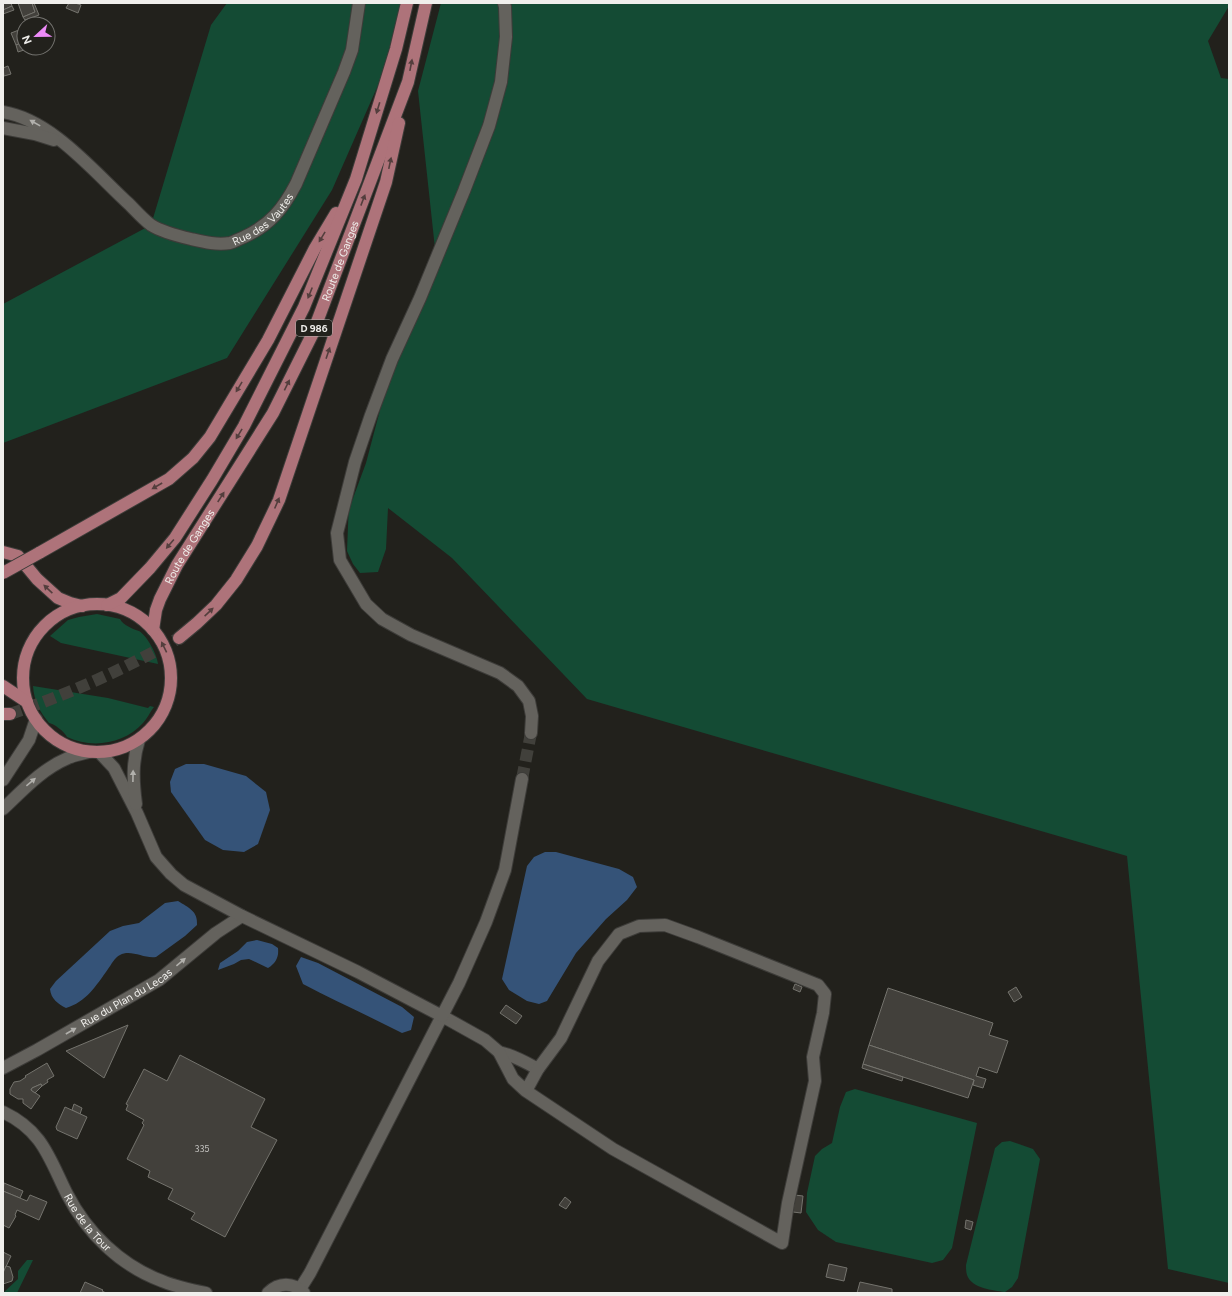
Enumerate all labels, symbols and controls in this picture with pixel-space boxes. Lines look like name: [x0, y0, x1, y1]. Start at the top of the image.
north arrow: [16, 16, 56, 56]
text: N: [20, 33, 35, 46]
one-way arrow: [408, 59, 414, 71]
one-way arrow: [375, 102, 381, 114]
one-way arrow: [29, 120, 41, 127]
one-way arrow: [387, 157, 393, 170]
street label: Rue des Vautes: [230, 191, 296, 248]
one-way arrow: [360, 194, 366, 206]
street label: Route de Ganges: [319, 219, 362, 303]
one-way arrow: [318, 231, 325, 243]
one-way arrow: [306, 287, 312, 299]
road number: D 986: [296, 320, 332, 336]
one-way arrow: [325, 347, 331, 359]
one-way arrow: [284, 379, 290, 391]
one-way arrow: [236, 381, 243, 393]
one-way arrow: [235, 428, 242, 440]
one-way arrow: [151, 482, 163, 489]
one-way arrow: [217, 491, 224, 503]
one-way arrow: [274, 497, 280, 509]
street label: Route de Ganges: [162, 507, 217, 587]
one-way arrow: [165, 539, 174, 550]
one-way arrow: [42, 585, 53, 594]
one-way arrow: [204, 607, 214, 617]
one-way arrow: [161, 641, 167, 653]
one-way arrow: [130, 769, 136, 782]
one-way arrow: [26, 778, 37, 787]
one-way arrow: [176, 958, 186, 967]
street label: Rue du Plan du Lecas: [79, 966, 175, 1030]
one-way arrow: [65, 1028, 77, 1035]
house number: 335: [195, 1143, 209, 1154]
street label: Rue de la Tour: [61, 1192, 114, 1254]

